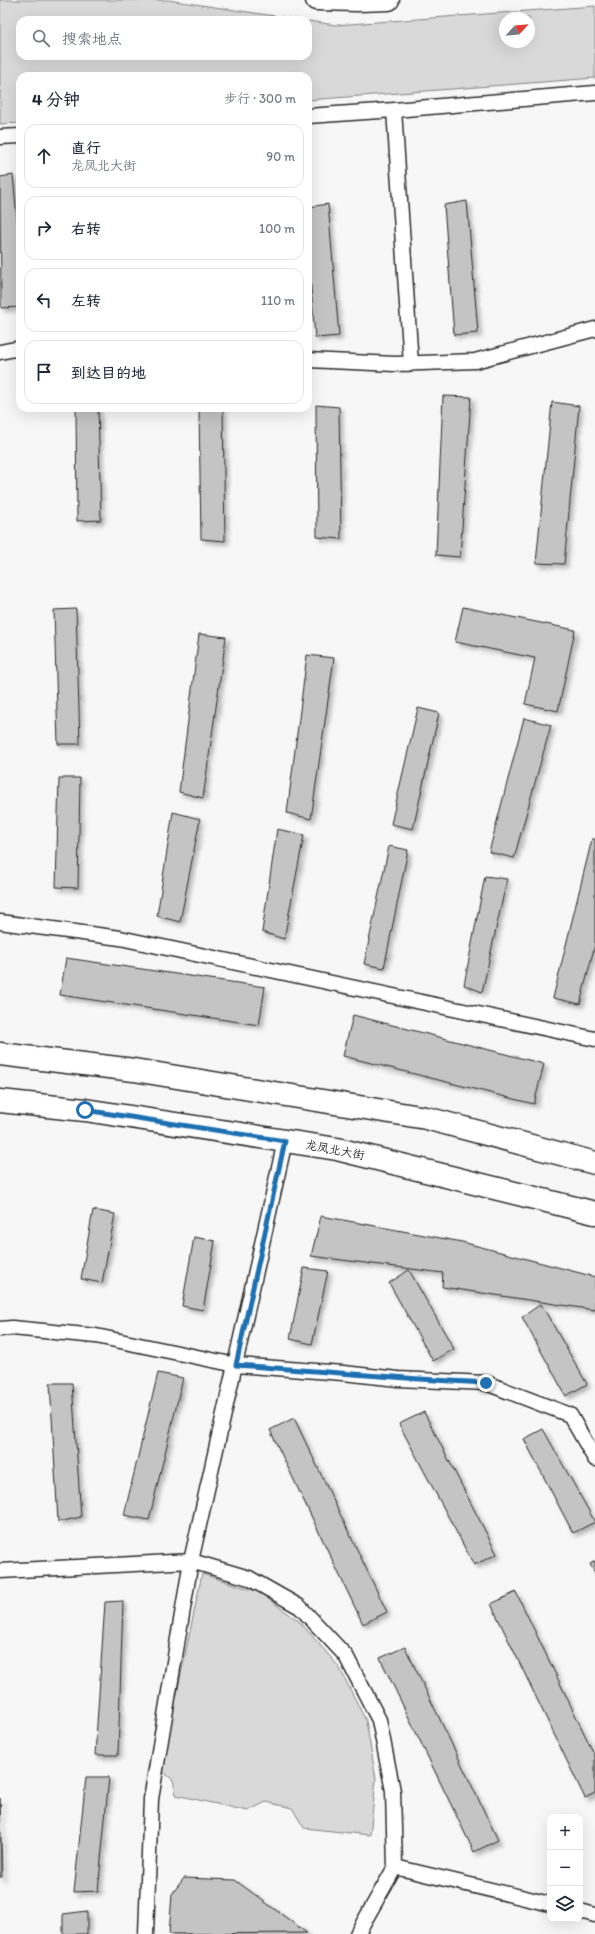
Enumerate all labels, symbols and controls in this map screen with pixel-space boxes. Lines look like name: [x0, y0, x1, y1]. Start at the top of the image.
north arrow: [499, 12, 535, 48]
search box: [16, 16, 312, 60]
icon: search: [30, 27, 52, 49]
text: 搜索地点: [62, 30, 122, 48]
text: 4 分钟: [32, 89, 80, 109]
text: 步行 · 300 m: [224, 91, 296, 106]
text: 直行: [71, 139, 101, 157]
icon: ahead: [33, 145, 55, 167]
text: 90 m: [266, 149, 295, 164]
text: 龙凤北大街: [71, 158, 136, 173]
icon: right: [33, 217, 55, 239]
text: 右转: [71, 220, 101, 238]
text: 100 m: [259, 221, 295, 236]
icon: left: [33, 289, 55, 311]
text: 左转: [71, 292, 101, 310]
text: 110 m: [261, 293, 295, 308]
icon: arrive: [33, 361, 55, 383]
text: 到达目的地: [71, 364, 146, 382]
route start: [76, 1101, 94, 1119]
street label: 龙凤北大街: [304, 1137, 366, 1163]
route end: [477, 1374, 495, 1392]
map controls: [547, 1814, 583, 1922]
button: +: [547, 1814, 583, 1850]
button: −: [547, 1850, 583, 1886]
button: layers: [547, 1886, 583, 1922]

